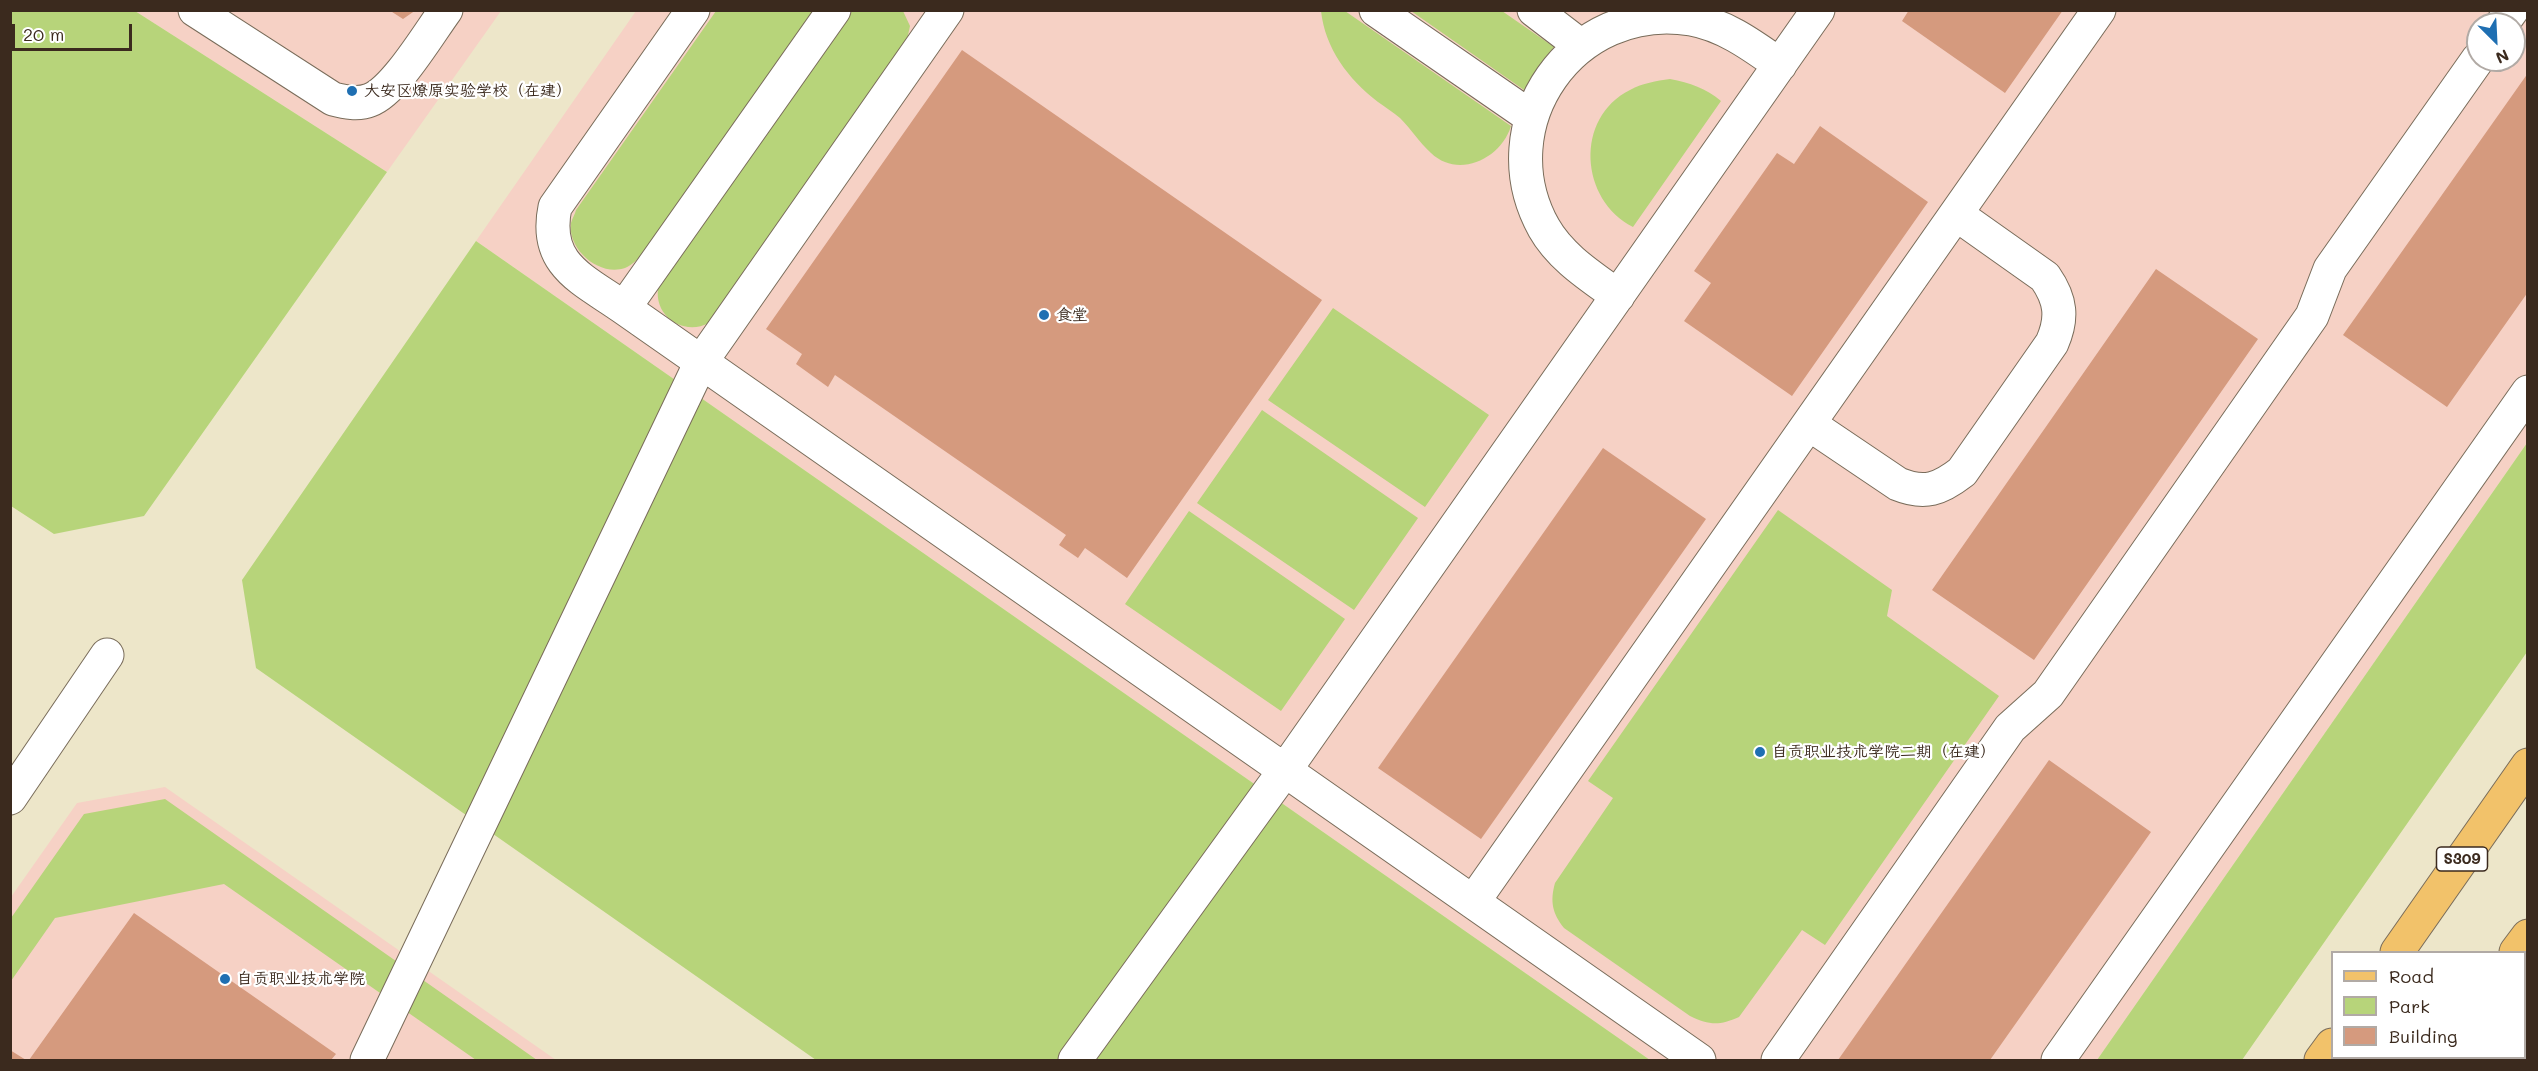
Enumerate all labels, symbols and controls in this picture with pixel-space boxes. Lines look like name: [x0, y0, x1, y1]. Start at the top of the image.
scale bar: [15, 12, 135, 50]
north arrow: [2466, 12, 2526, 72]
text: 20 m: [23, 22, 64, 46]
text: N: [2493, 45, 2513, 69]
place label: 大安区燎原实验学校（在建）: [364, 81, 572, 101]
marker: 大安区燎原实验学校（在建）: [345, 84, 359, 98]
place label: 食堂: [1056, 305, 1088, 325]
marker: 食堂: [1037, 308, 1051, 322]
place label: 自贡职业技术学院二期（在建）: [1772, 742, 1996, 762]
marker: 自贡职业技术学院二期（在建）: [1753, 745, 1767, 759]
road number: S309: [2436, 847, 2488, 871]
legend: [2331, 951, 2526, 1059]
text: Road: [2389, 964, 2434, 988]
place label: 自贡职业技术学院: [237, 969, 365, 989]
marker: 自贡职业技术学院: [218, 972, 232, 986]
text: Park: [2389, 994, 2430, 1018]
text: Building: [2389, 1024, 2457, 1048]

